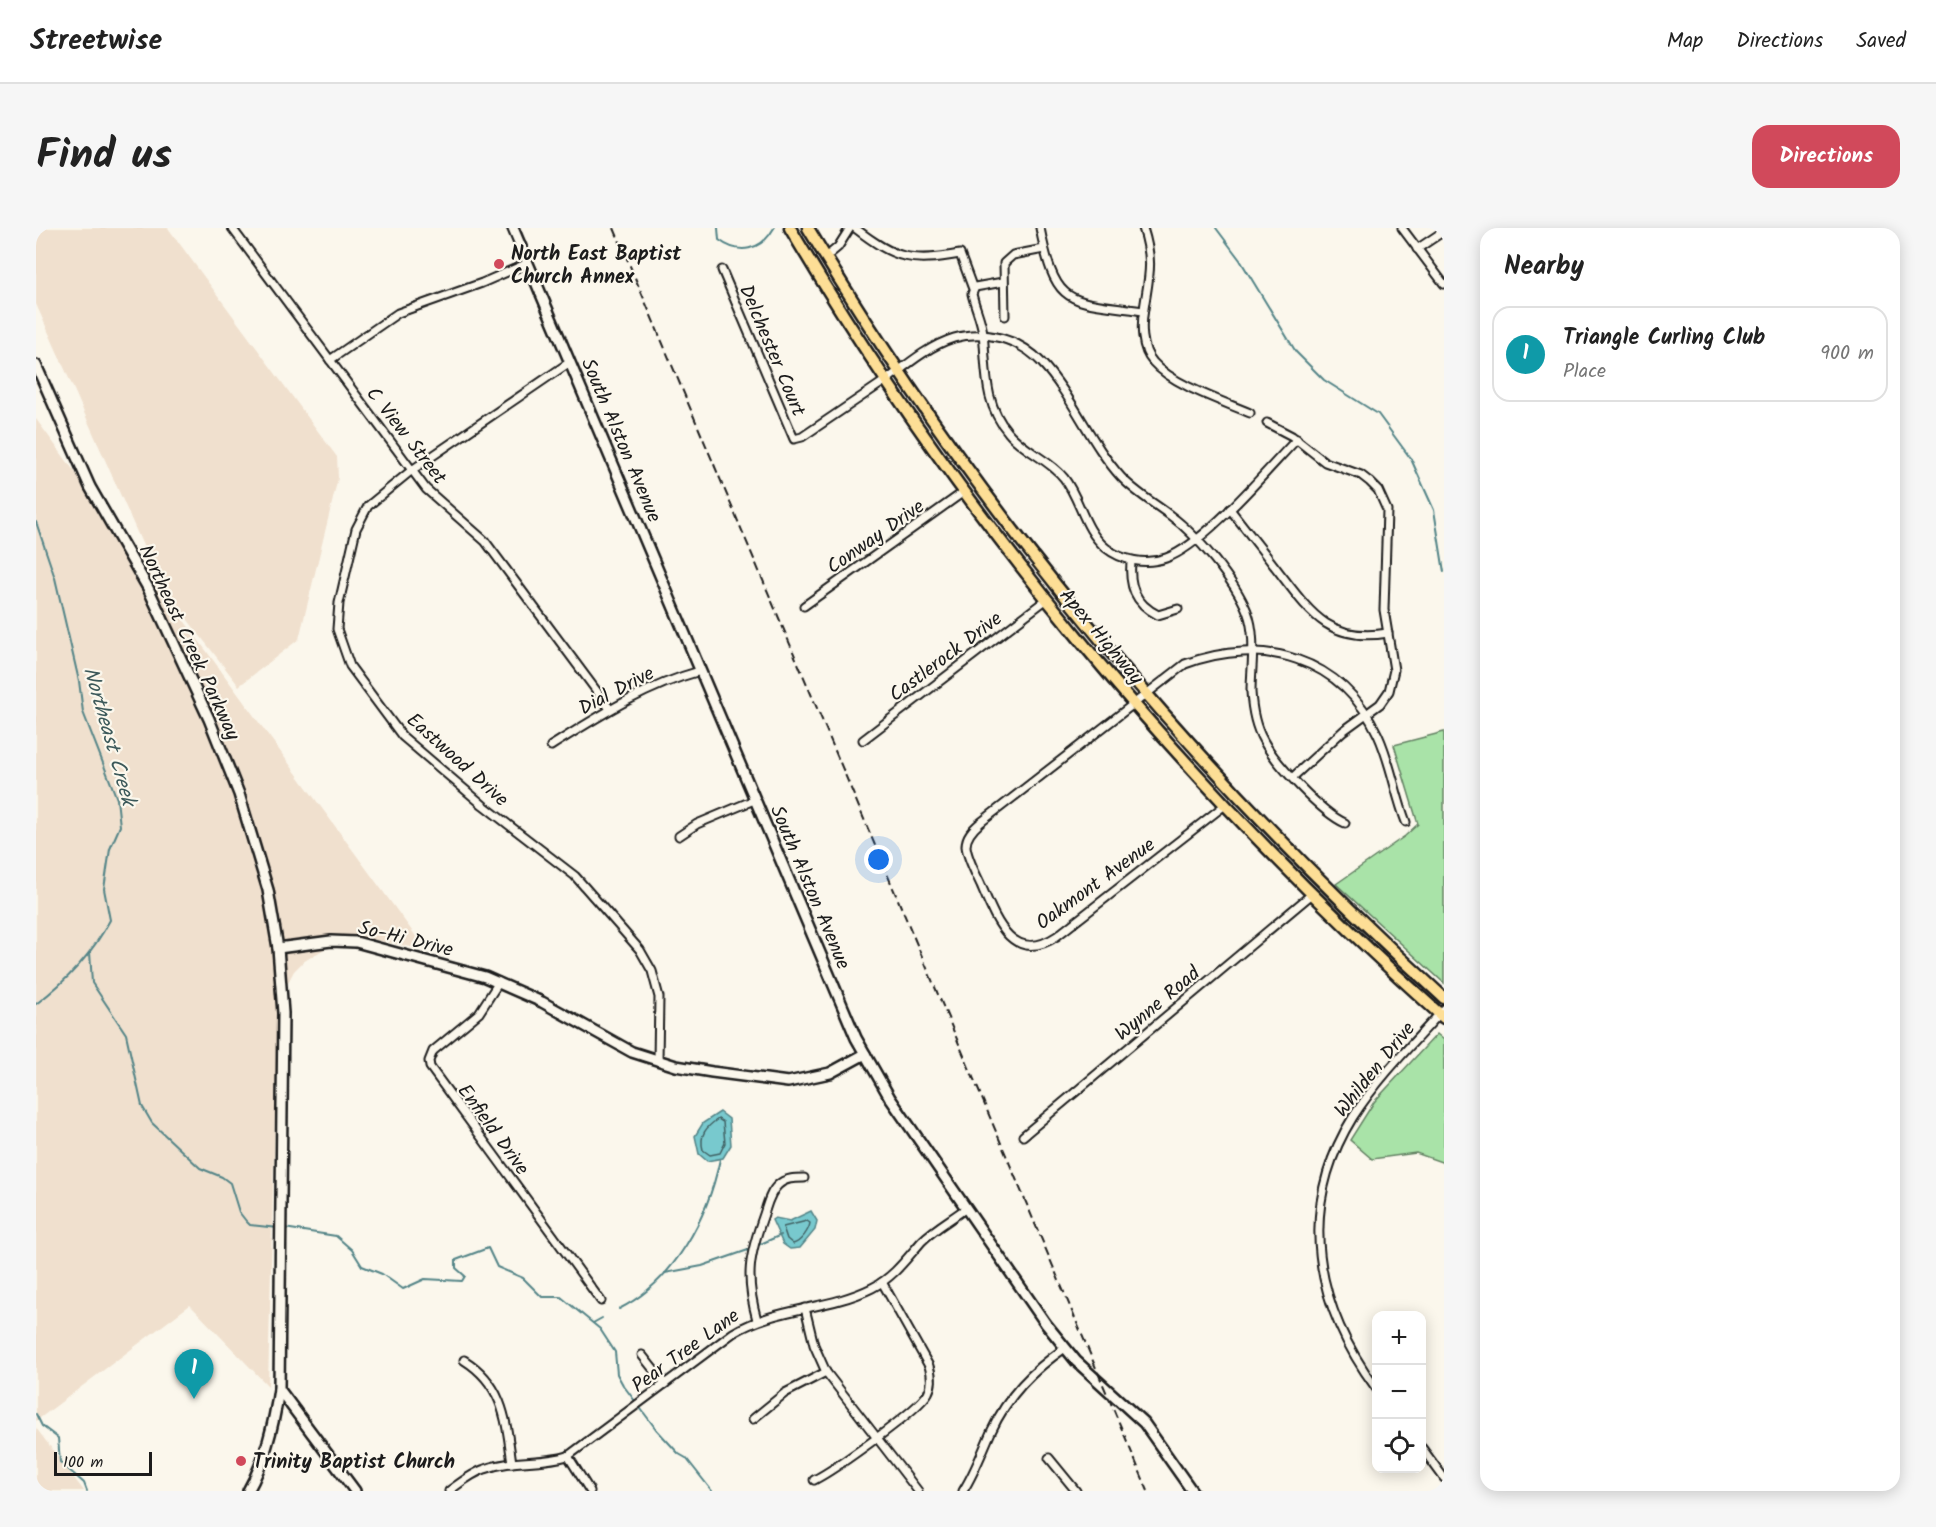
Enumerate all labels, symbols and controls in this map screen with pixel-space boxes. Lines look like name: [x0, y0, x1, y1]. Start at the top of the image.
text: Streetwise: [30, 19, 162, 64]
text: Map: [1667, 25, 1703, 58]
text: Directions: [1736, 25, 1823, 58]
text: Saved: [1856, 25, 1906, 58]
text: Find us: [36, 123, 172, 190]
button: Directions: [1752, 125, 1900, 188]
place label: North East Baptist Church Annex: [511, 239, 682, 294]
text: Nearby: [1504, 246, 1584, 288]
marker: North East Baptist Church Annex: [492, 257, 506, 271]
street label: Delchester Court: [729, 280, 813, 422]
text: Triangle Curling Club: [1563, 321, 1765, 356]
text: 1: [1522, 338, 1529, 370]
text: 900 m: [1820, 338, 1874, 370]
street label: South Alston Avenue: [571, 354, 669, 528]
text: Place: [1563, 356, 1606, 388]
street label: C View Street: [357, 380, 454, 492]
street label: Conway Drive: [820, 492, 932, 583]
street label: Northeast Creek Parkway: [129, 540, 248, 747]
street label: Apex Highway: [1050, 582, 1151, 693]
street label: Castlerock Drive: [883, 604, 1010, 711]
street label: Dial Drive: [573, 658, 661, 725]
water label: Northeast Creek: [73, 663, 145, 813]
street label: Eastwood Drive: [398, 706, 515, 815]
street label: South Alston Avenue: [760, 801, 858, 975]
street label: Oakmont Avenue: [1030, 830, 1163, 939]
your location: [864, 845, 893, 874]
street label: So-Hi Drive: [355, 913, 456, 967]
street label: Wynne Road: [1108, 958, 1209, 1050]
street label: Whilden Drive: [1327, 1015, 1424, 1125]
street label: Enfield Drive: [448, 1078, 537, 1183]
street label: Pear Tree Lane: [625, 1301, 747, 1402]
map controls: [1372, 1311, 1426, 1473]
button: +: [1372, 1311, 1426, 1365]
pin: 1: [174, 1350, 214, 1399]
button: −: [1372, 1365, 1426, 1419]
button: locate: [1372, 1419, 1426, 1473]
place label: Trinity Baptist Church: [253, 1447, 455, 1479]
scale bar: [54, 1449, 152, 1476]
text: 100 m: [63, 1450, 103, 1475]
marker: Trinity Baptist Church: [234, 1454, 248, 1468]

